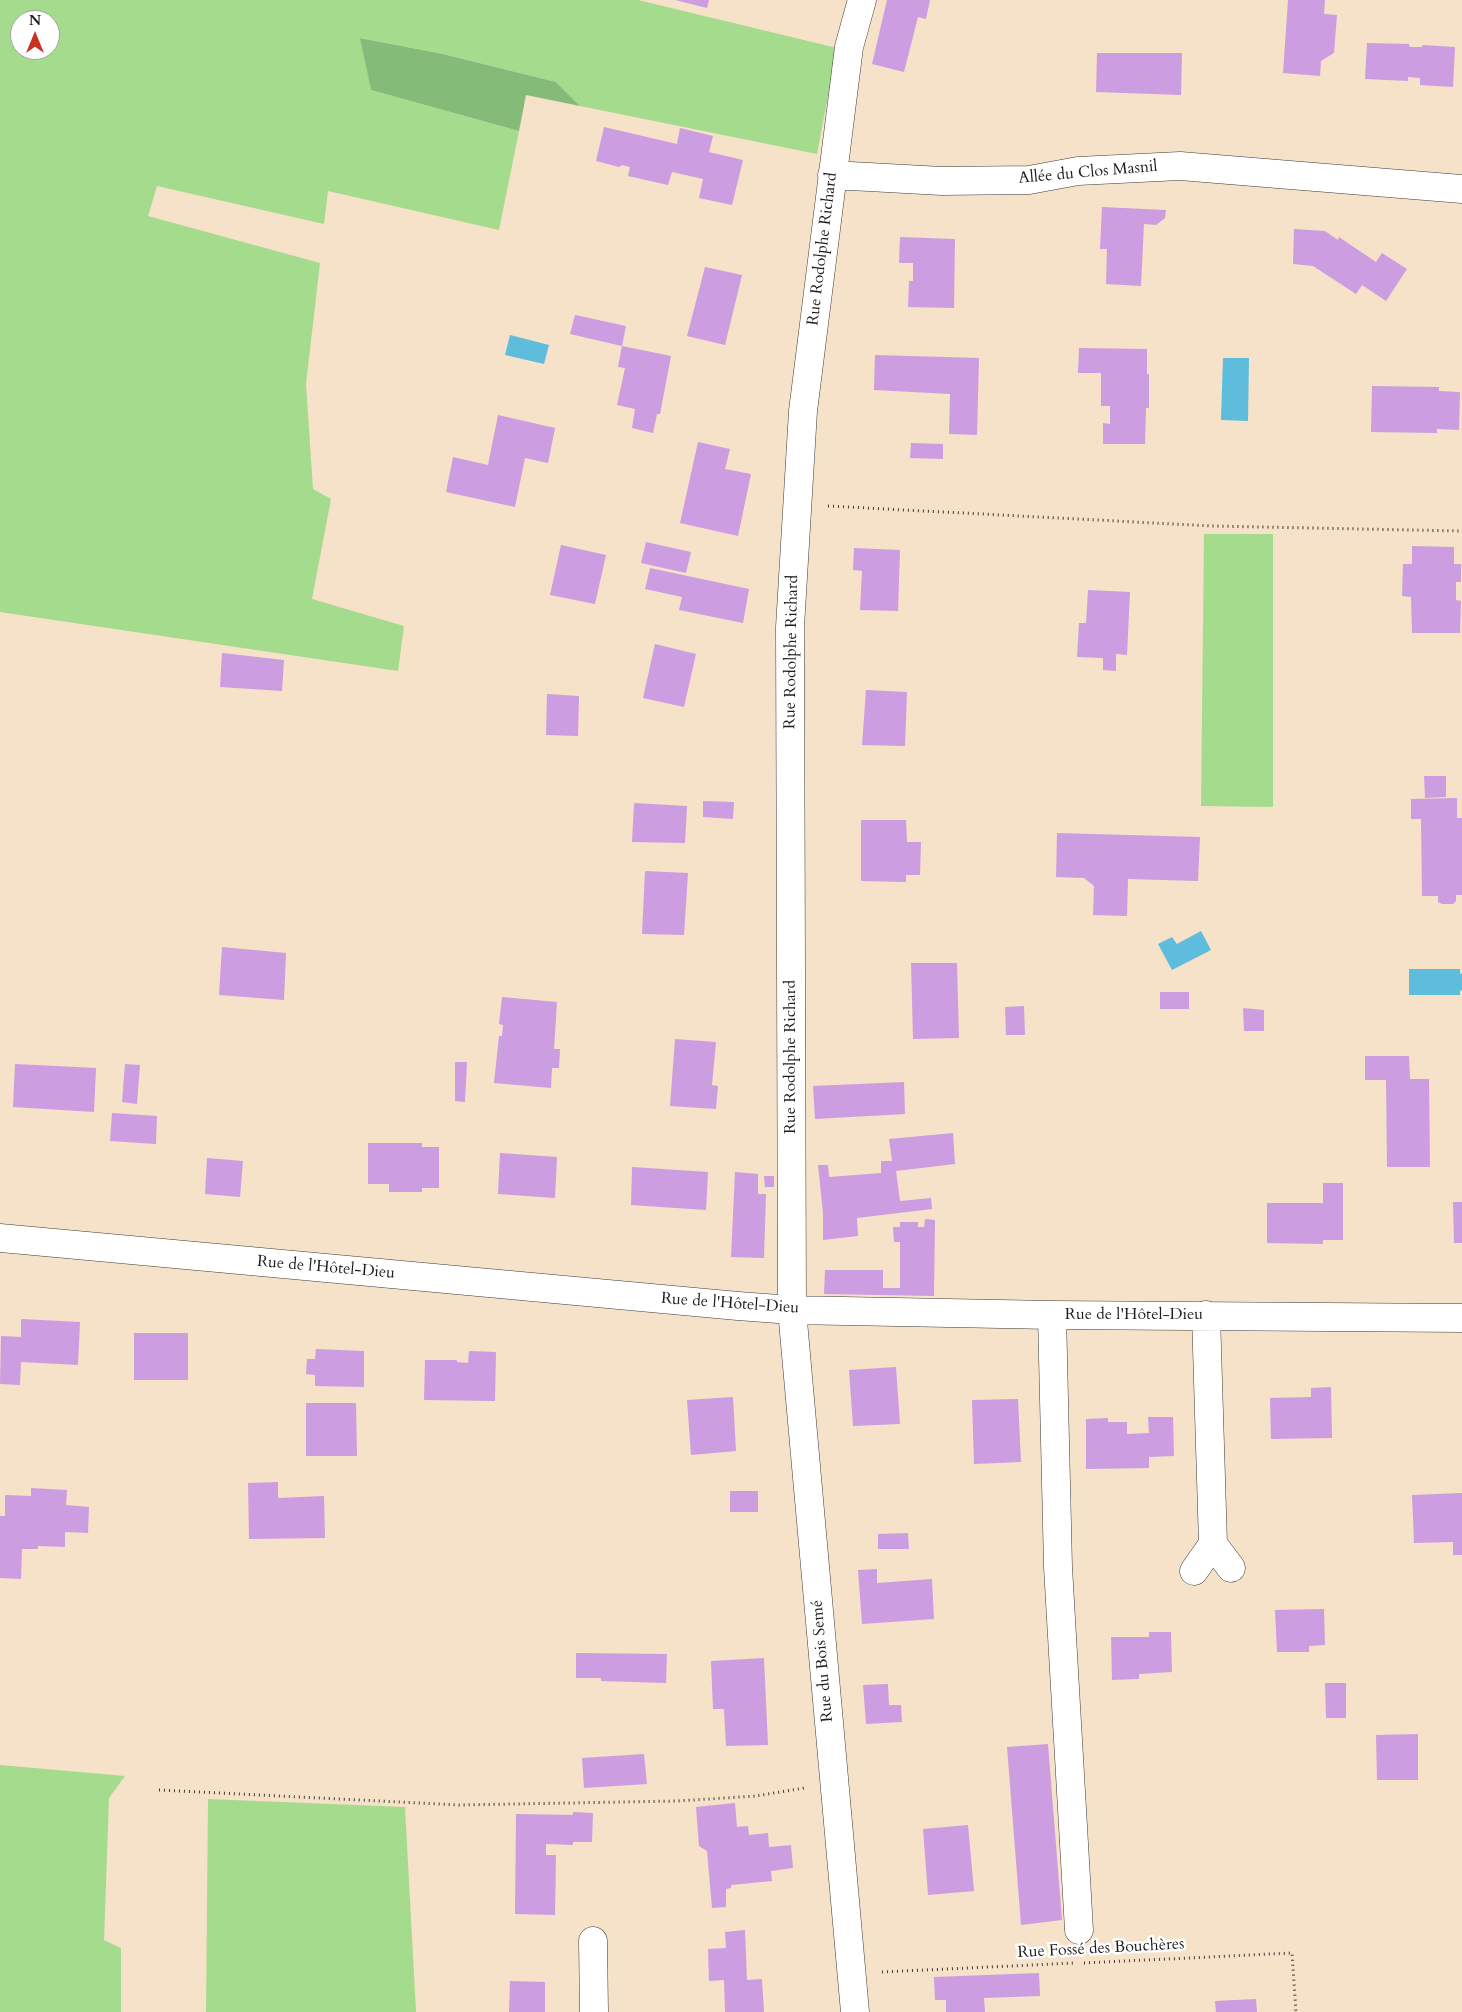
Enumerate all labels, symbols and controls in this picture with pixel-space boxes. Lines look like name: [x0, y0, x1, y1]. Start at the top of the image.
north arrow: [10, 10, 60, 60]
text: N: [29, 11, 41, 30]
street label: Allée du Clos Masnil: [1018, 157, 1158, 189]
street label: Rue Rodolphe Richard: [804, 171, 842, 327]
street label: Rue Rodolphe Richard: [781, 575, 803, 729]
street label: Rue Rodolphe Richard: [781, 980, 801, 1134]
street label: Rue de l'Hôtel-Dieu: [256, 1252, 396, 1284]
street label: Rue de l'Hôtel-Dieu: [660, 1290, 800, 1318]
street label: Rue de l'Hôtel-Dieu: [1065, 1305, 1203, 1325]
street label: Rue du Bois Semé: [808, 1599, 838, 1723]
street label: Rue Fossé des Bouchères: [1017, 1935, 1185, 1963]

